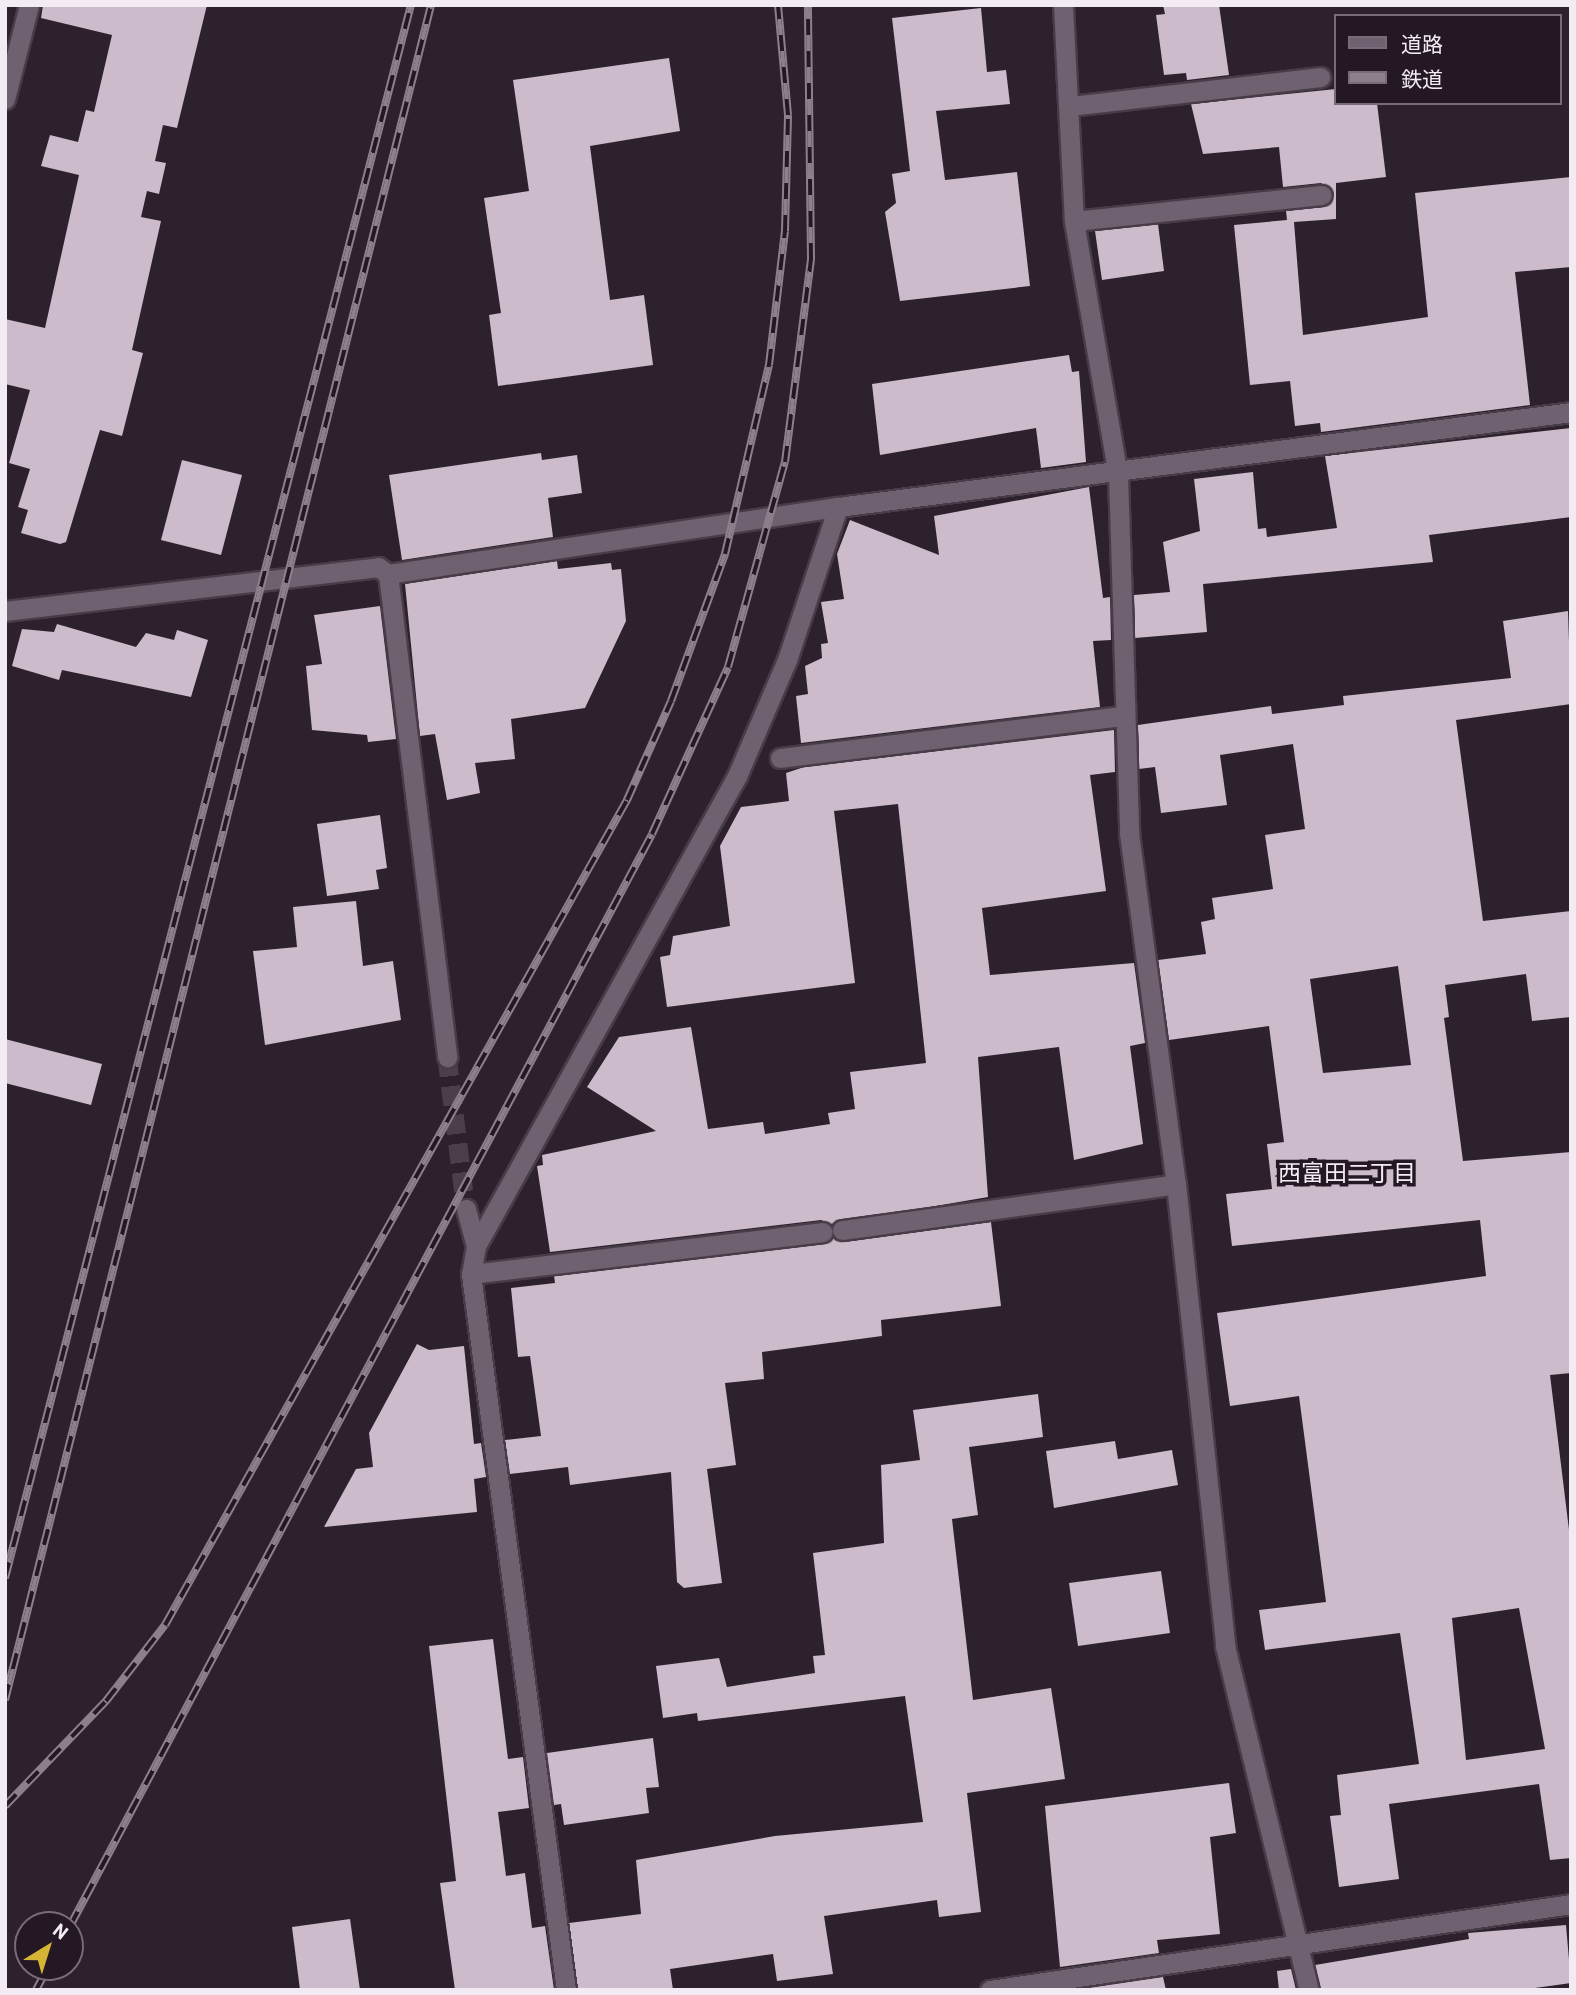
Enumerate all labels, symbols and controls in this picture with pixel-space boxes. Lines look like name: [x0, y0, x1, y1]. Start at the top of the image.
legend: [1334, 14, 1562, 105]
text: 道路: [1401, 31, 1443, 56]
text: 鉄道: [1401, 66, 1443, 91]
district label: 西富田二丁目: [1278, 1158, 1416, 1186]
north arrow: [14, 1911, 84, 1981]
text: N: [49, 1918, 73, 1944]

